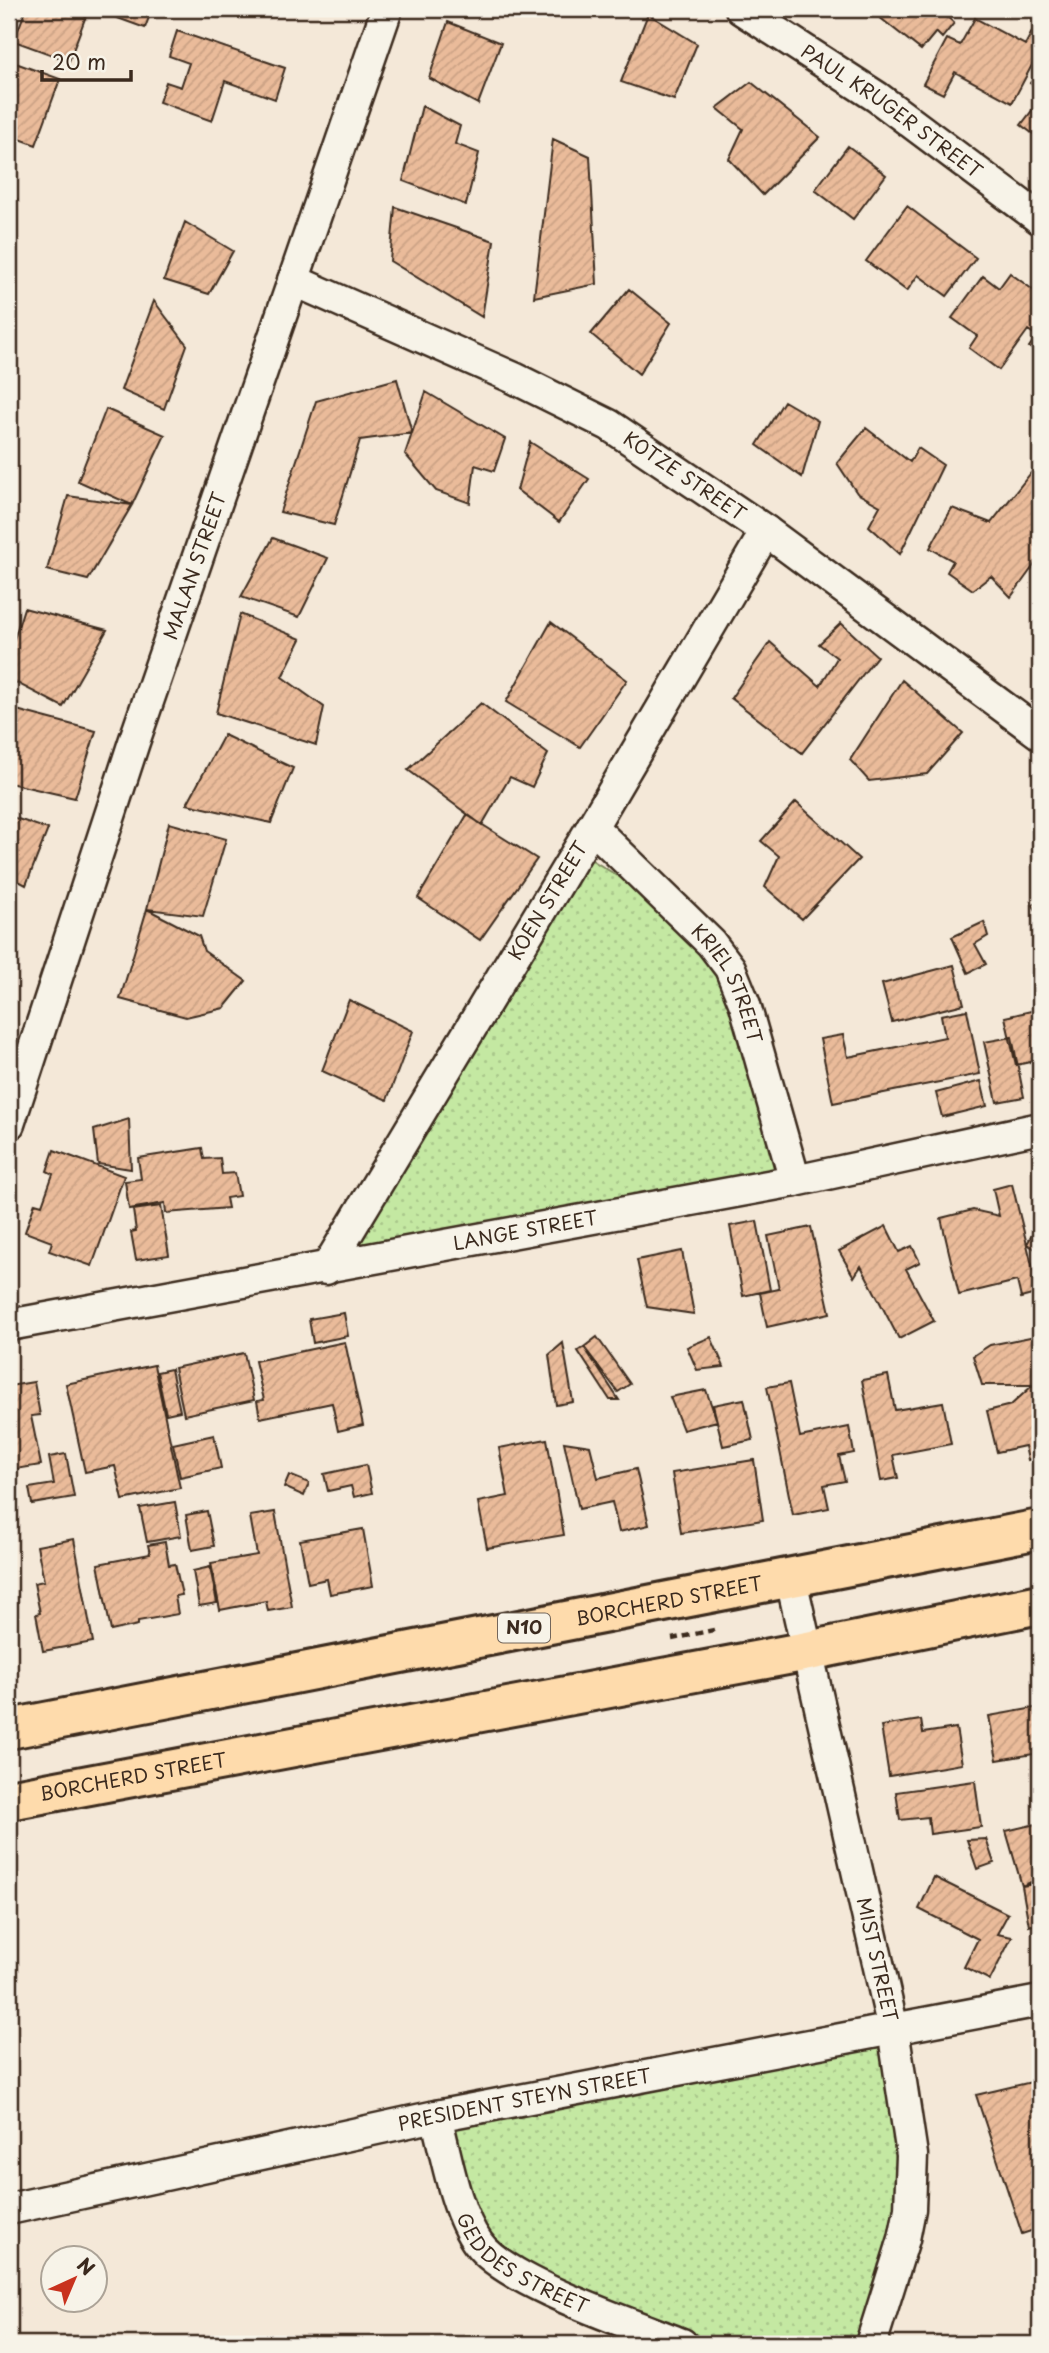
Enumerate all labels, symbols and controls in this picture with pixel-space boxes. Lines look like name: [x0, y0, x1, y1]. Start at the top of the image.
street label: PAUL KRUGER STREET: [796, 37, 988, 184]
scale bar: [42, 38, 131, 82]
text: 20 m: [52, 45, 106, 77]
street label: KOTZE STREET: [618, 424, 752, 527]
street label: MALAN STREET: [155, 488, 232, 643]
street label: KOEN STREET: [500, 835, 593, 965]
street label: KRIEL STREET: [686, 916, 770, 1046]
street label: LANGE STREET: [451, 1202, 600, 1256]
street label: BORCHERD STREET: [573, 1568, 764, 1632]
road number: N10: [498, 1614, 550, 1643]
street label: BORCHERD STREET: [37, 1745, 229, 1807]
street label: MIST STREET: [851, 1894, 906, 2024]
street label: PRESIDENT STEYN STREET: [395, 2060, 653, 2137]
street label: GEDDES STREET: [450, 2208, 593, 2319]
north arrow: [38, 2244, 108, 2314]
text: N: [71, 2251, 102, 2281]

